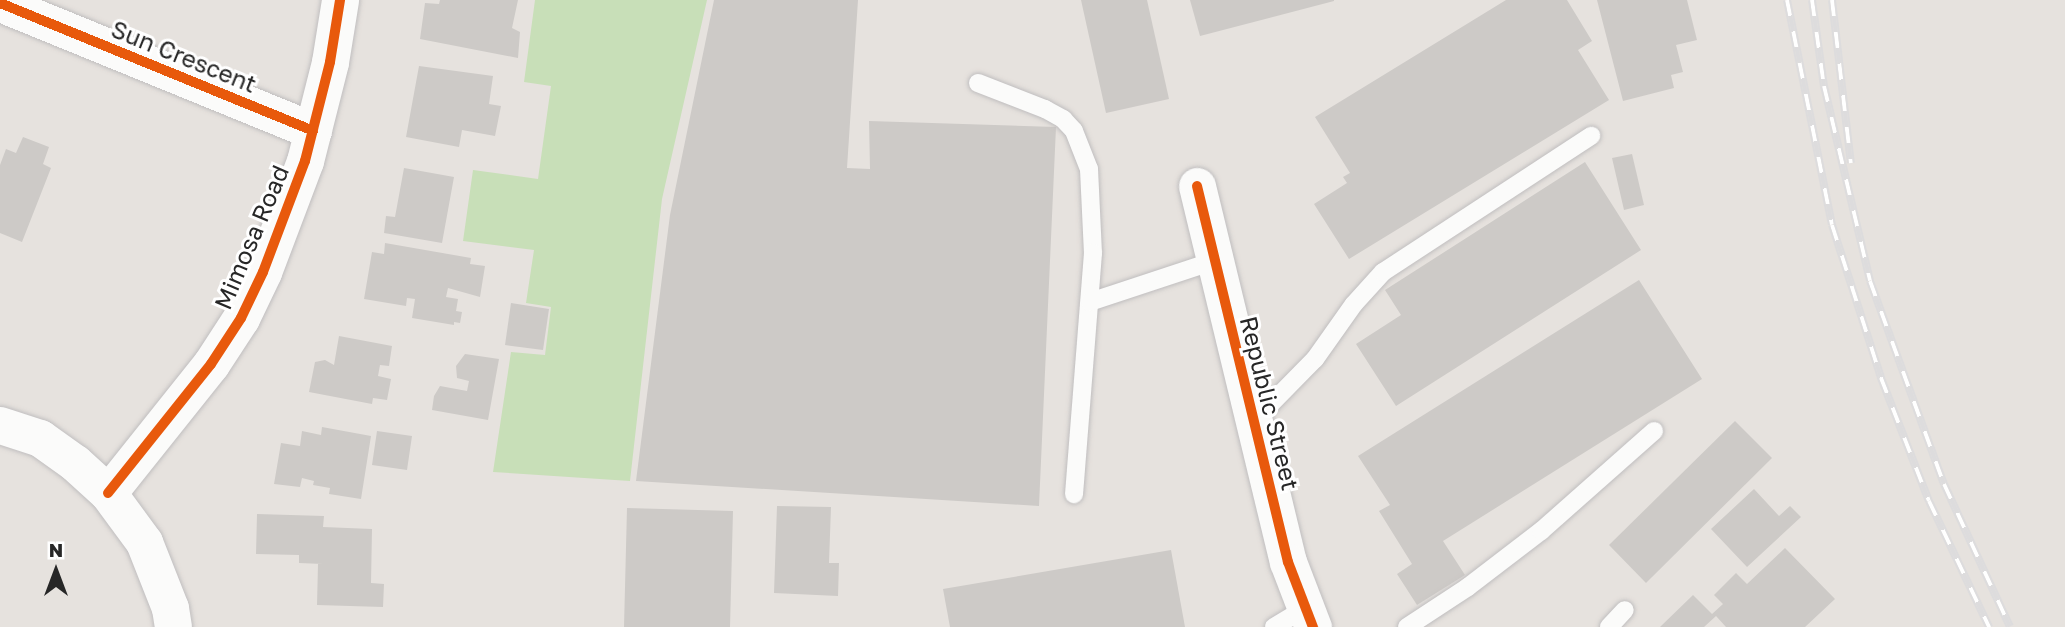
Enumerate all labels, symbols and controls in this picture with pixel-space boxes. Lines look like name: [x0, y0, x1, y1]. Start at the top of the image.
street label: Sun Crescent: [107, 14, 261, 98]
street label: Mimosa Road: [208, 161, 294, 313]
street label: Republic Street: [1234, 313, 1306, 493]
north arrow: [21, 536, 91, 606]
text: N: [49, 538, 63, 561]

